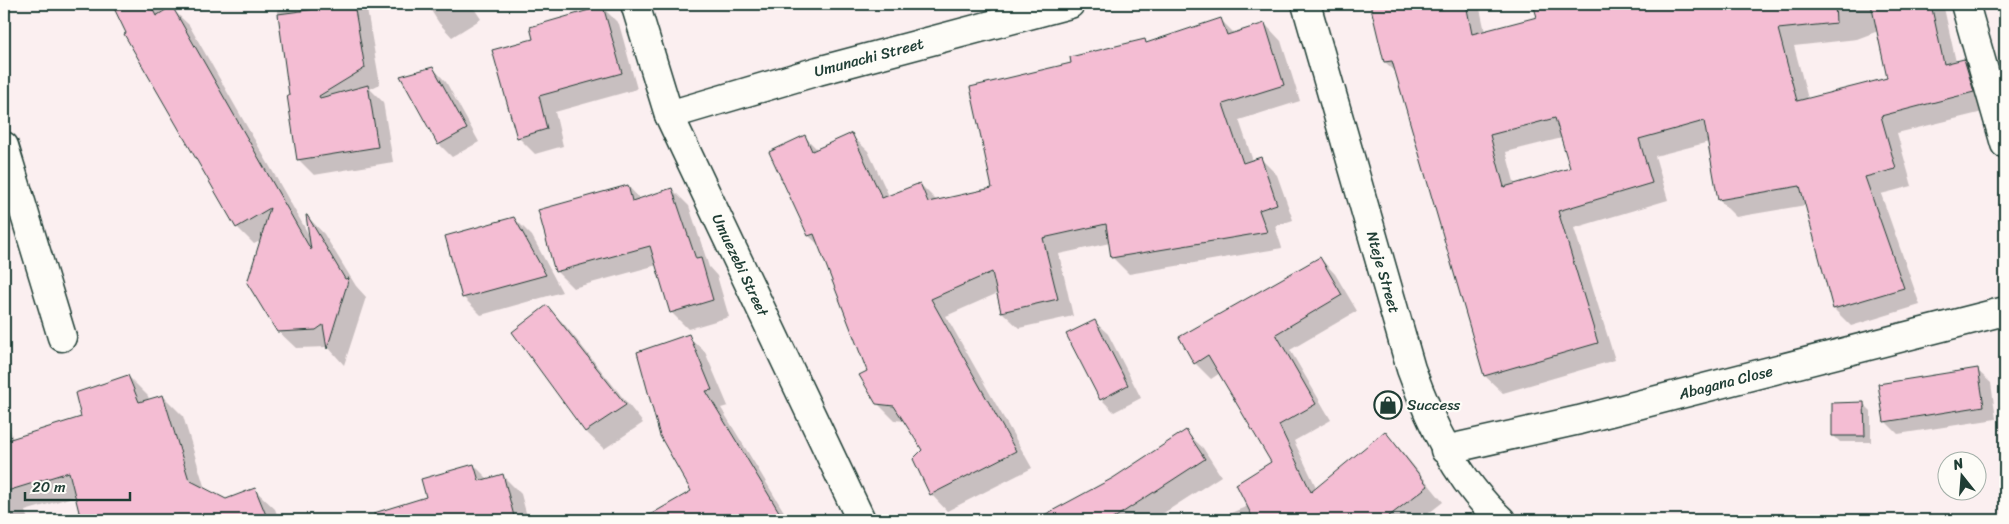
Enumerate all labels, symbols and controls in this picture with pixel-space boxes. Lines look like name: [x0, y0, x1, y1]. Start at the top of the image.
street label: Umunachi Street: [811, 30, 927, 85]
street label: Umuezebi Street: [705, 209, 776, 321]
street label: Nteje Street: [1359, 228, 1407, 317]
street label: Abagana Close: [1675, 358, 1776, 407]
shop icon: Success: [1373, 390, 1403, 420]
place label: Success: [1407, 392, 1460, 418]
text: N: [1949, 451, 1967, 478]
north arrow: [1936, 452, 1986, 502]
scale bar: [25, 469, 130, 501]
text: 20 m: [32, 474, 66, 500]

